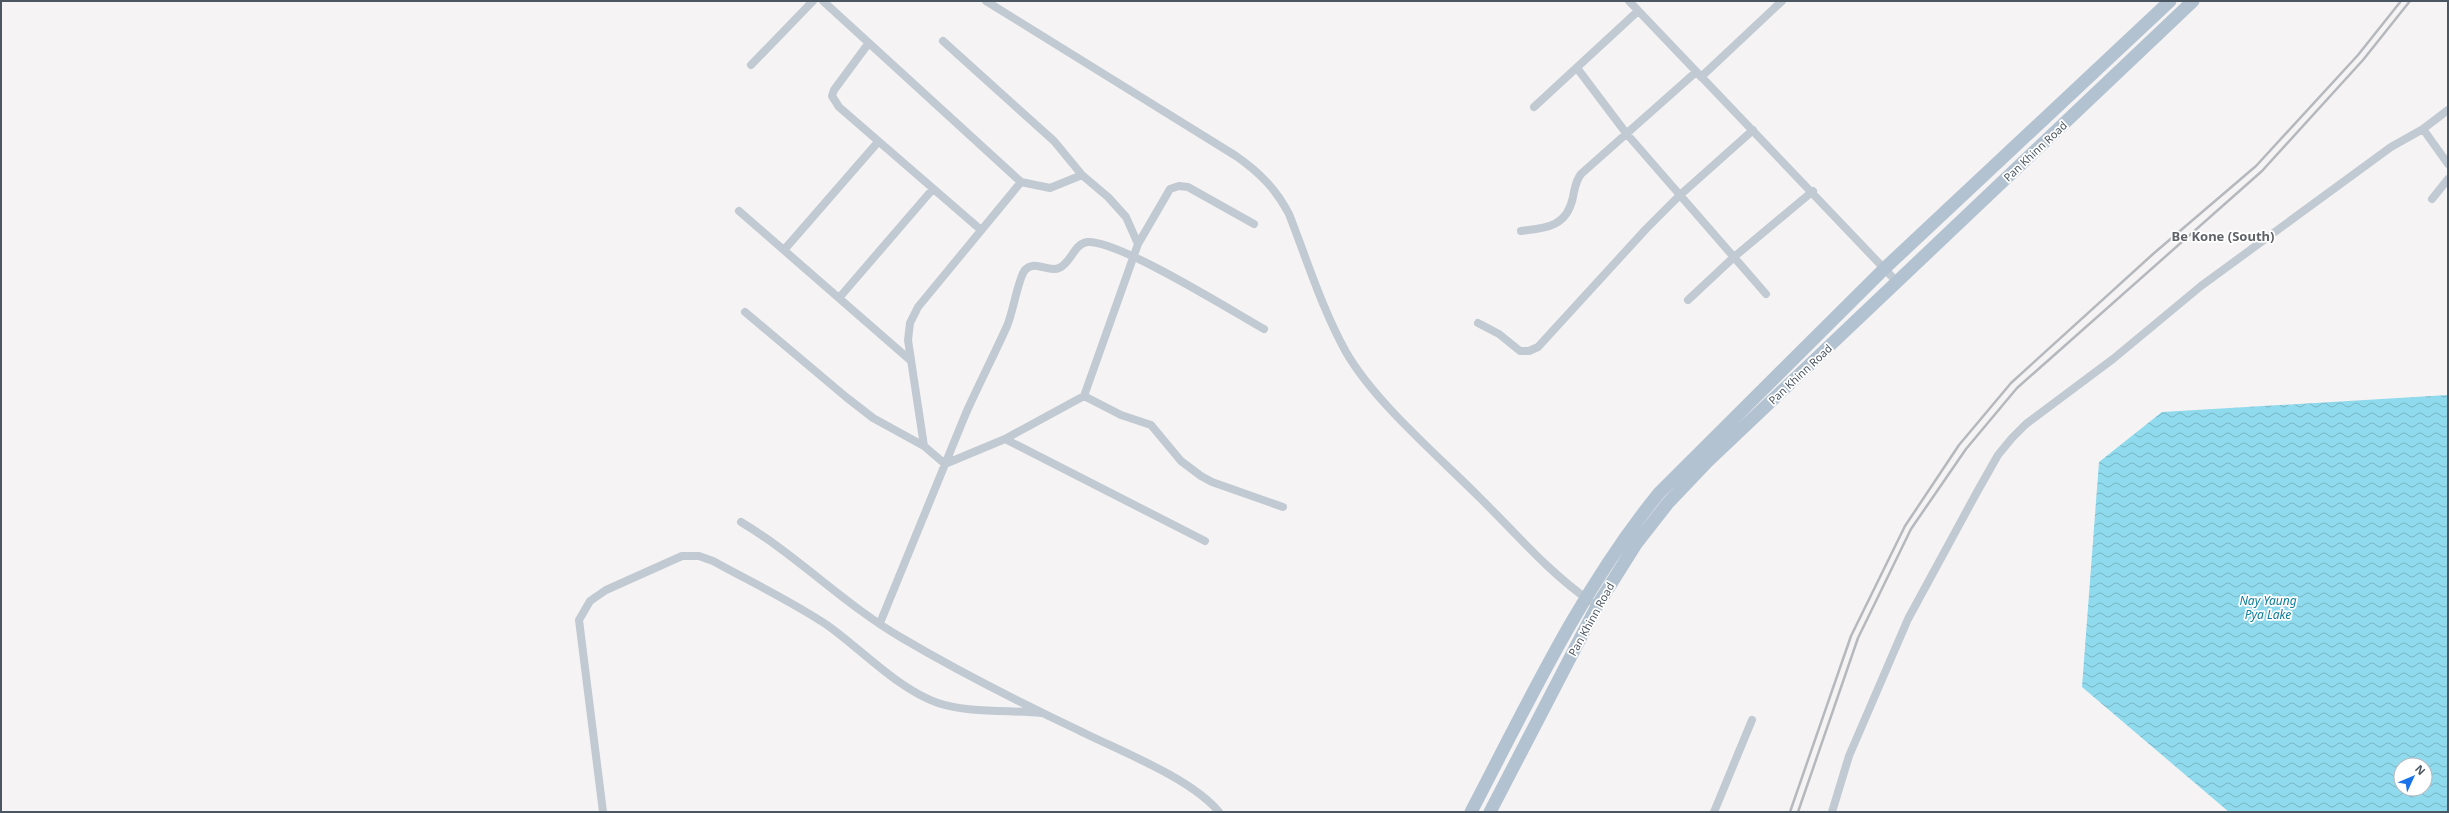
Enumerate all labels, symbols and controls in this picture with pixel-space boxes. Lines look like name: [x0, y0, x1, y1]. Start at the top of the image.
street label: Pan Khinn Road: [2000, 118, 2070, 184]
district label: Be Kone (South): [2172, 227, 2274, 245]
street label: Pan Khinn Road: [1765, 341, 1835, 407]
street label: Pan Khinn Road: [1565, 580, 1617, 658]
water label: Nay Yaung Pya Lake: [2239, 592, 2297, 623]
north arrow: [2393, 757, 2433, 797]
text: N: [2412, 761, 2429, 778]

